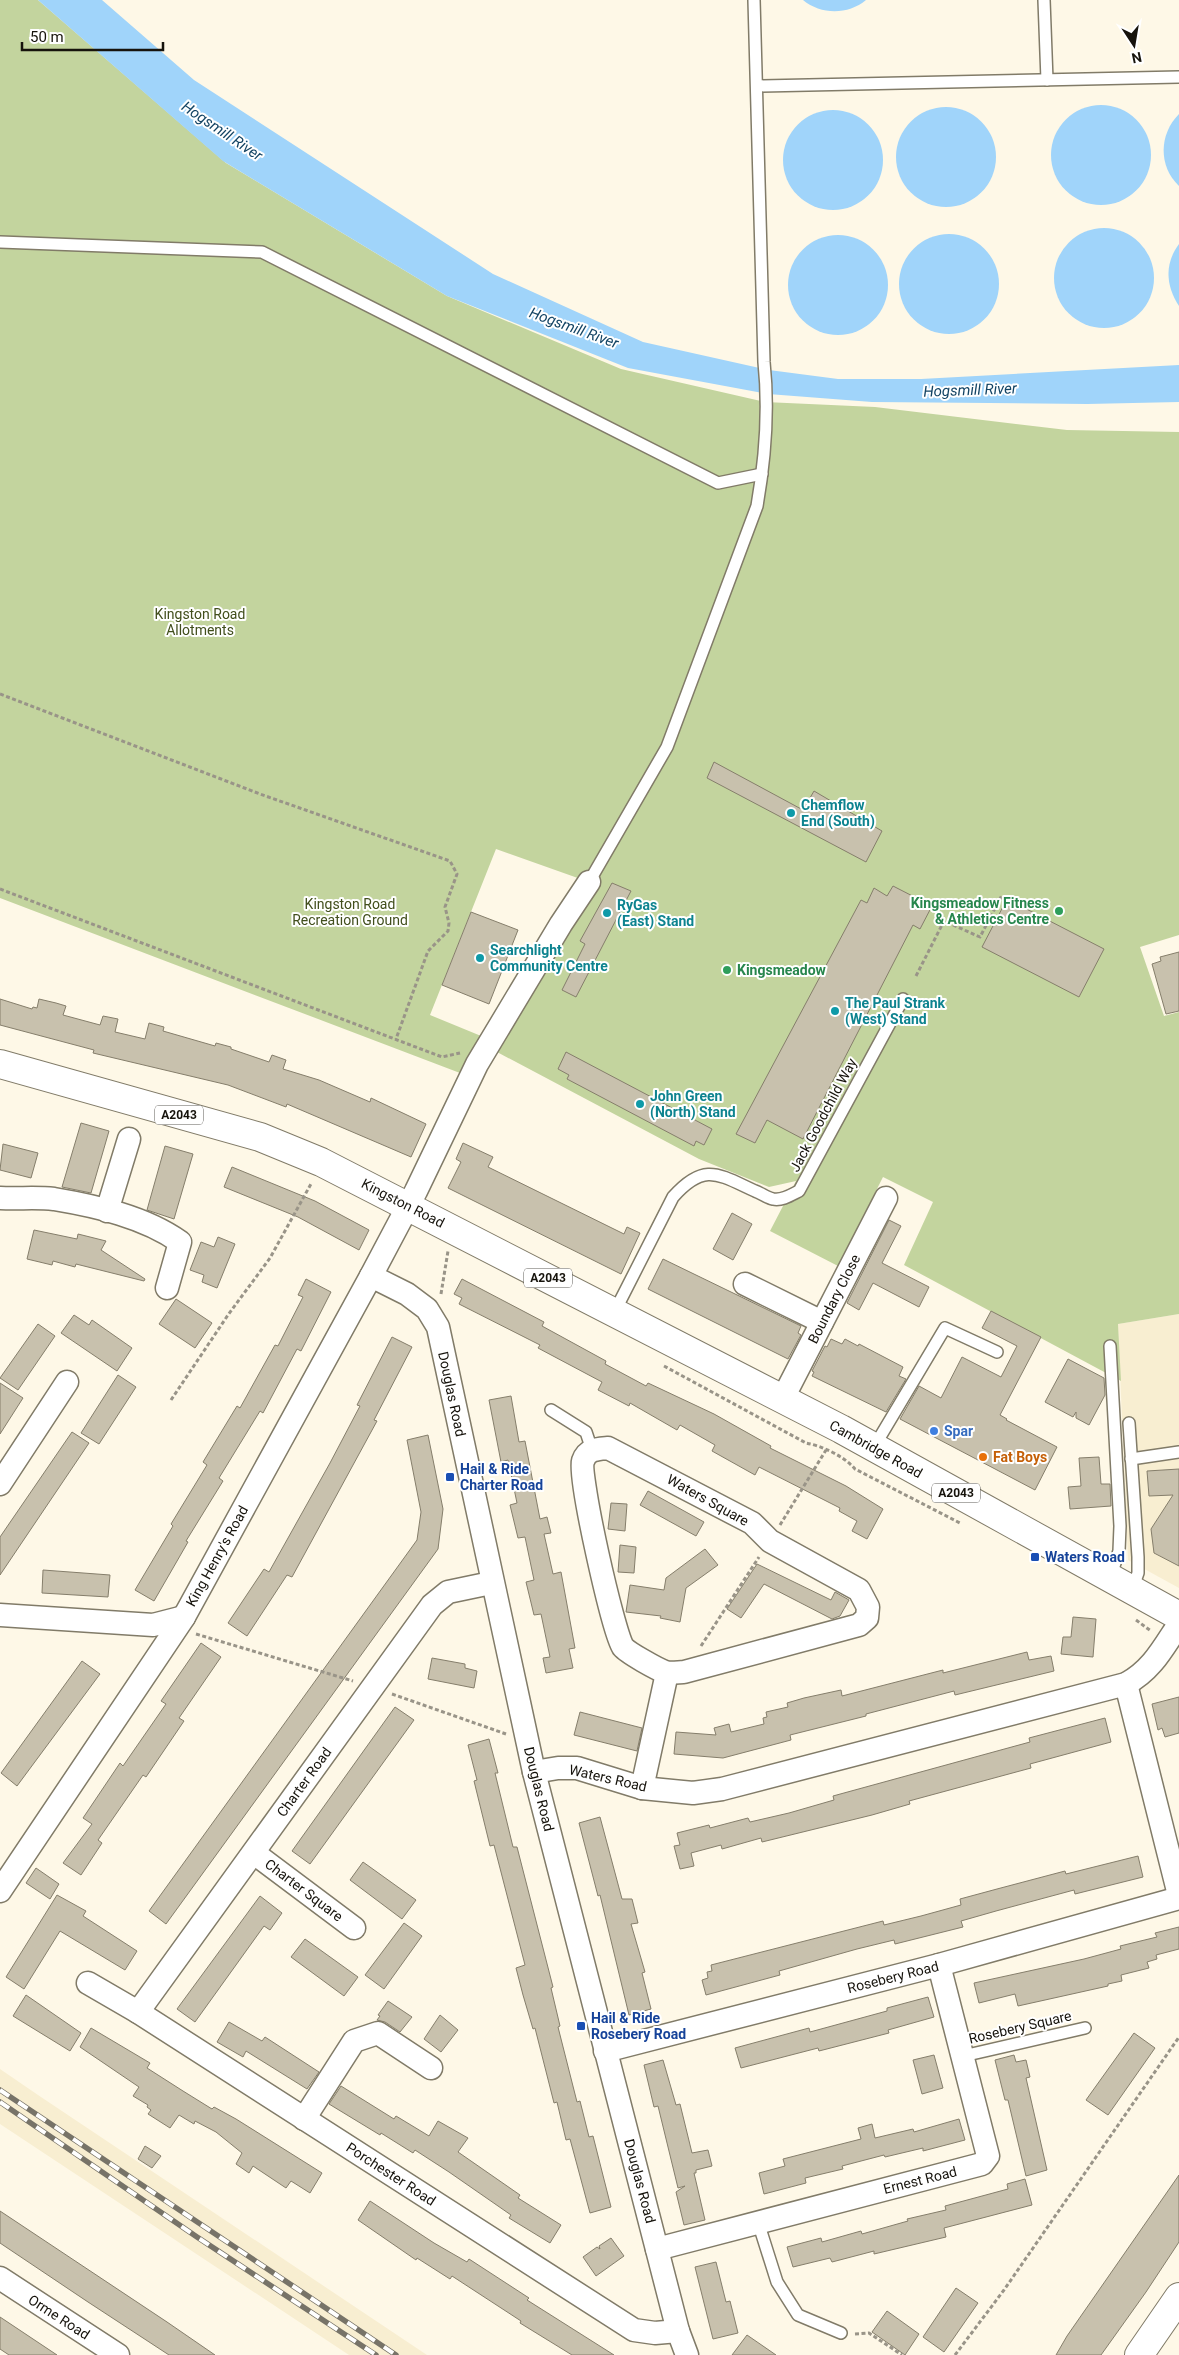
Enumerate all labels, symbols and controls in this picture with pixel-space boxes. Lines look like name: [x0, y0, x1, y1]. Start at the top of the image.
scale bar: [22, 20, 164, 52]
north arrow: [1109, 20, 1159, 70]
text: 50 m: [30, 28, 64, 46]
text: N: [1130, 49, 1143, 67]
water label: Hogsmill River: [178, 97, 267, 165]
water label: Hogsmill River: [527, 304, 622, 353]
water label: Hogsmill River: [923, 379, 1018, 401]
park label: Kingston Road Allotments: [155, 606, 245, 638]
place label: Chemflow End (South): [801, 797, 875, 830]
marker: Chemflow End (South): [785, 807, 797, 819]
place label: Kingsmeadow Fitness & Athletics Centre: [911, 895, 1049, 927]
park label: Kingston Road Recreation Ground: [292, 896, 408, 928]
place label: RyGas (East) Stand: [617, 897, 694, 930]
marker: Kingsmeadow Fitness & Athletics Centre: [1053, 905, 1065, 917]
marker: RyGas (East) Stand: [601, 907, 613, 919]
place label: Searchlight Community Centre: [490, 942, 608, 974]
marker: Searchlight Community Centre: [474, 952, 486, 964]
place label: Kingsmeadow: [737, 962, 827, 978]
marker: Kingsmeadow: [721, 964, 733, 976]
place label: The Paul Strank (West) Stand: [845, 995, 946, 1028]
marker: The Paul Strank (West) Stand: [829, 1005, 841, 1017]
street label: Jack Goodchild Way: [786, 1055, 860, 1174]
place label: John Green (North) Stand: [650, 1088, 736, 1121]
marker: John Green (North) Stand: [634, 1098, 646, 1110]
road number: A2043: [155, 1106, 203, 1124]
street label: Kingston Road: [359, 1175, 447, 1231]
street label: Boundary Close: [805, 1252, 863, 1346]
road number: A2043: [524, 1268, 572, 1288]
street label: Douglas Road: [435, 1350, 469, 1438]
street label: Cambridge Road: [827, 1417, 925, 1481]
place label: Spar: [944, 1423, 973, 1439]
marker: Spar: [928, 1425, 940, 1437]
place label: Fat Boys: [993, 1449, 1047, 1465]
marker: Fat Boys: [977, 1451, 989, 1463]
place label: Hail & Ride Charter Road: [460, 1461, 543, 1493]
marker: Hail & Ride Charter Road: [444, 1471, 456, 1483]
street label: Waters Square: [664, 1471, 752, 1529]
road number: A2043: [932, 1484, 980, 1502]
street label: King Henry's Road: [183, 1503, 251, 1609]
place label: Waters Road: [1045, 1549, 1125, 1565]
marker: Waters Road: [1029, 1551, 1041, 1563]
street label: Charter Road: [273, 1744, 335, 1820]
street label: Douglas Road: [521, 1745, 557, 1833]
street label: Waters Road: [568, 1761, 648, 1795]
street label: Charter Square: [262, 1856, 346, 1924]
street label: Rosebery Road: [846, 1958, 940, 1996]
street label: Rosebery Square: [967, 2007, 1073, 2047]
place label: Hail & Ride Rosebery Road: [591, 2010, 686, 2042]
marker: Hail & Ride Rosebery Road: [575, 2020, 587, 2032]
street label: Douglas Road: [621, 2137, 659, 2225]
street label: Porchester Road: [343, 2139, 439, 2209]
street label: Ernest Road: [882, 2163, 958, 2197]
street label: Orme Road: [25, 2291, 93, 2343]

